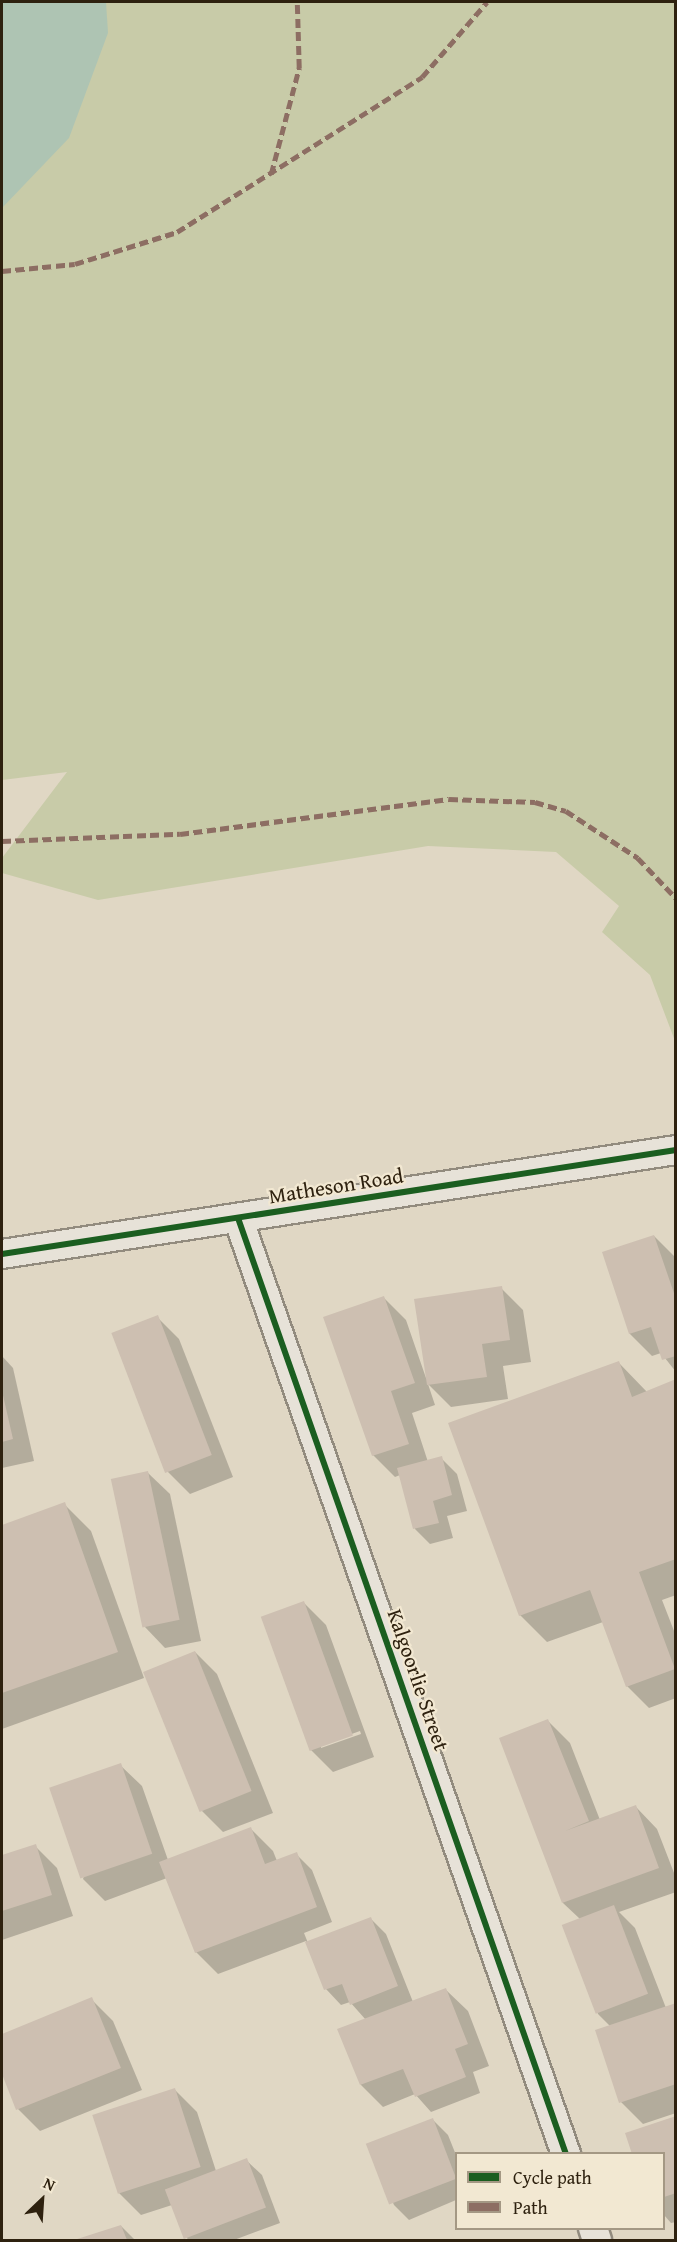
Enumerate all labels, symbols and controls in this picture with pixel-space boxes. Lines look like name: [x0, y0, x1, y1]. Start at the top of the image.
street label: Matheson Road: [267, 1163, 405, 1209]
street label: Kalgoorlie Street: [382, 1606, 454, 1754]
legend: [455, 2152, 665, 2230]
text: Cycle path: [513, 2164, 592, 2191]
north arrow: [12, 2170, 72, 2230]
text: N: [40, 2171, 60, 2197]
text: Path: [513, 2194, 548, 2221]

